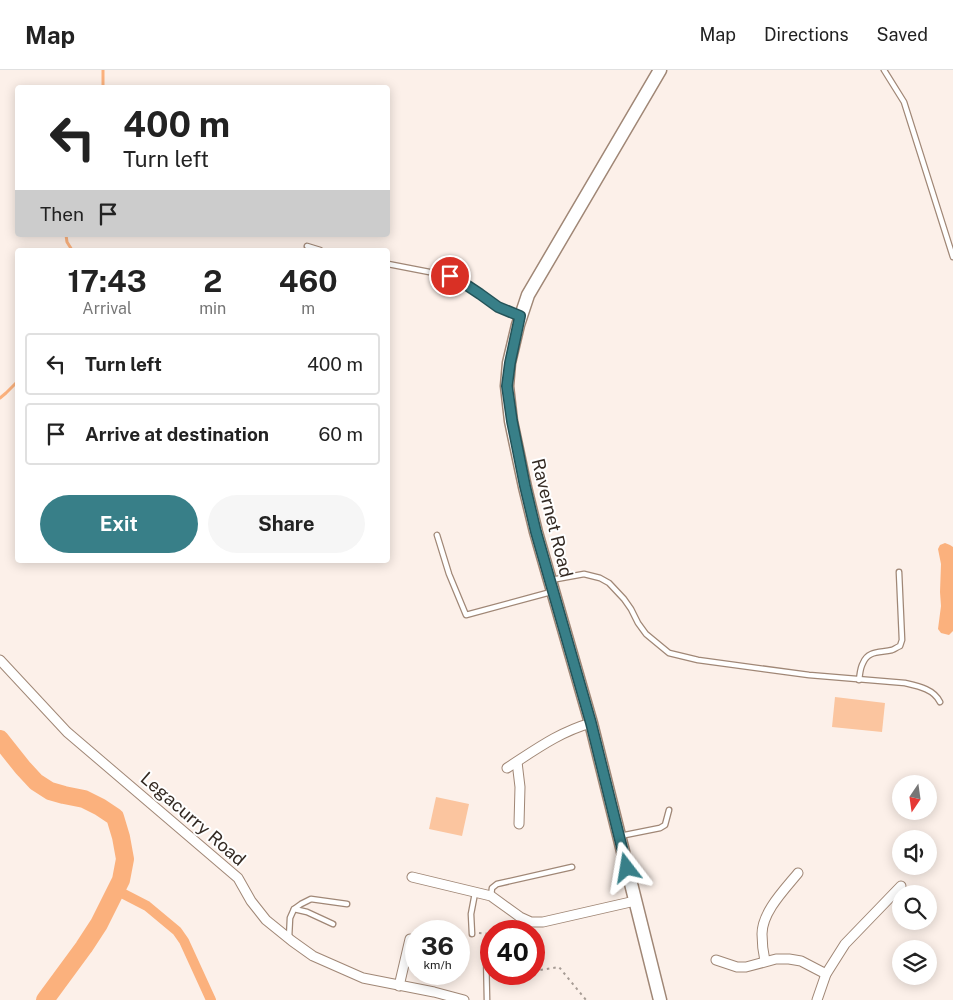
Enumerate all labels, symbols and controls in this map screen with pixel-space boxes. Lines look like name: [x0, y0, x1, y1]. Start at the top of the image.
text: Map: [25, 21, 75, 49]
text: Map: [699, 24, 736, 45]
text: Directions: [764, 24, 849, 45]
text: Saved: [877, 24, 928, 45]
text: 400 m: [123, 104, 230, 145]
icon: left: [40, 105, 105, 170]
text: Turn left: [123, 146, 209, 172]
icon: arrive: [94, 200, 122, 228]
text: Then: [40, 203, 84, 225]
pin: [429, 255, 471, 297]
icon: arrive: [436, 262, 464, 290]
text: 17:43: [67, 263, 147, 299]
text: 2: [203, 263, 222, 299]
text: 460: [279, 263, 338, 299]
text: Arrival: [82, 299, 132, 318]
text: min: [199, 299, 226, 318]
text: m: [301, 299, 315, 318]
icon: left: [42, 350, 70, 378]
text: Turn left: [85, 353, 162, 375]
text: 400 m: [307, 353, 363, 375]
icon: arrive: [42, 420, 70, 448]
text: Arrive at destination: [85, 423, 269, 445]
text: 60 m: [319, 423, 363, 445]
street label: Ravernet Road: [528, 456, 577, 580]
button: Exit: [40, 495, 198, 553]
button: Share: [208, 495, 365, 553]
street label: Legacurry Road: [137, 767, 250, 870]
north arrow: [892, 775, 938, 820]
map controls: [892, 775, 937, 985]
button: sound: [892, 830, 937, 875]
position arrow: [600, 841, 652, 893]
button: search: [892, 885, 937, 930]
speed limit sign: 40: [480, 920, 545, 985]
text: 36: [421, 931, 454, 961]
button: layers: [892, 940, 937, 985]
text: km/h: [423, 958, 452, 972]

